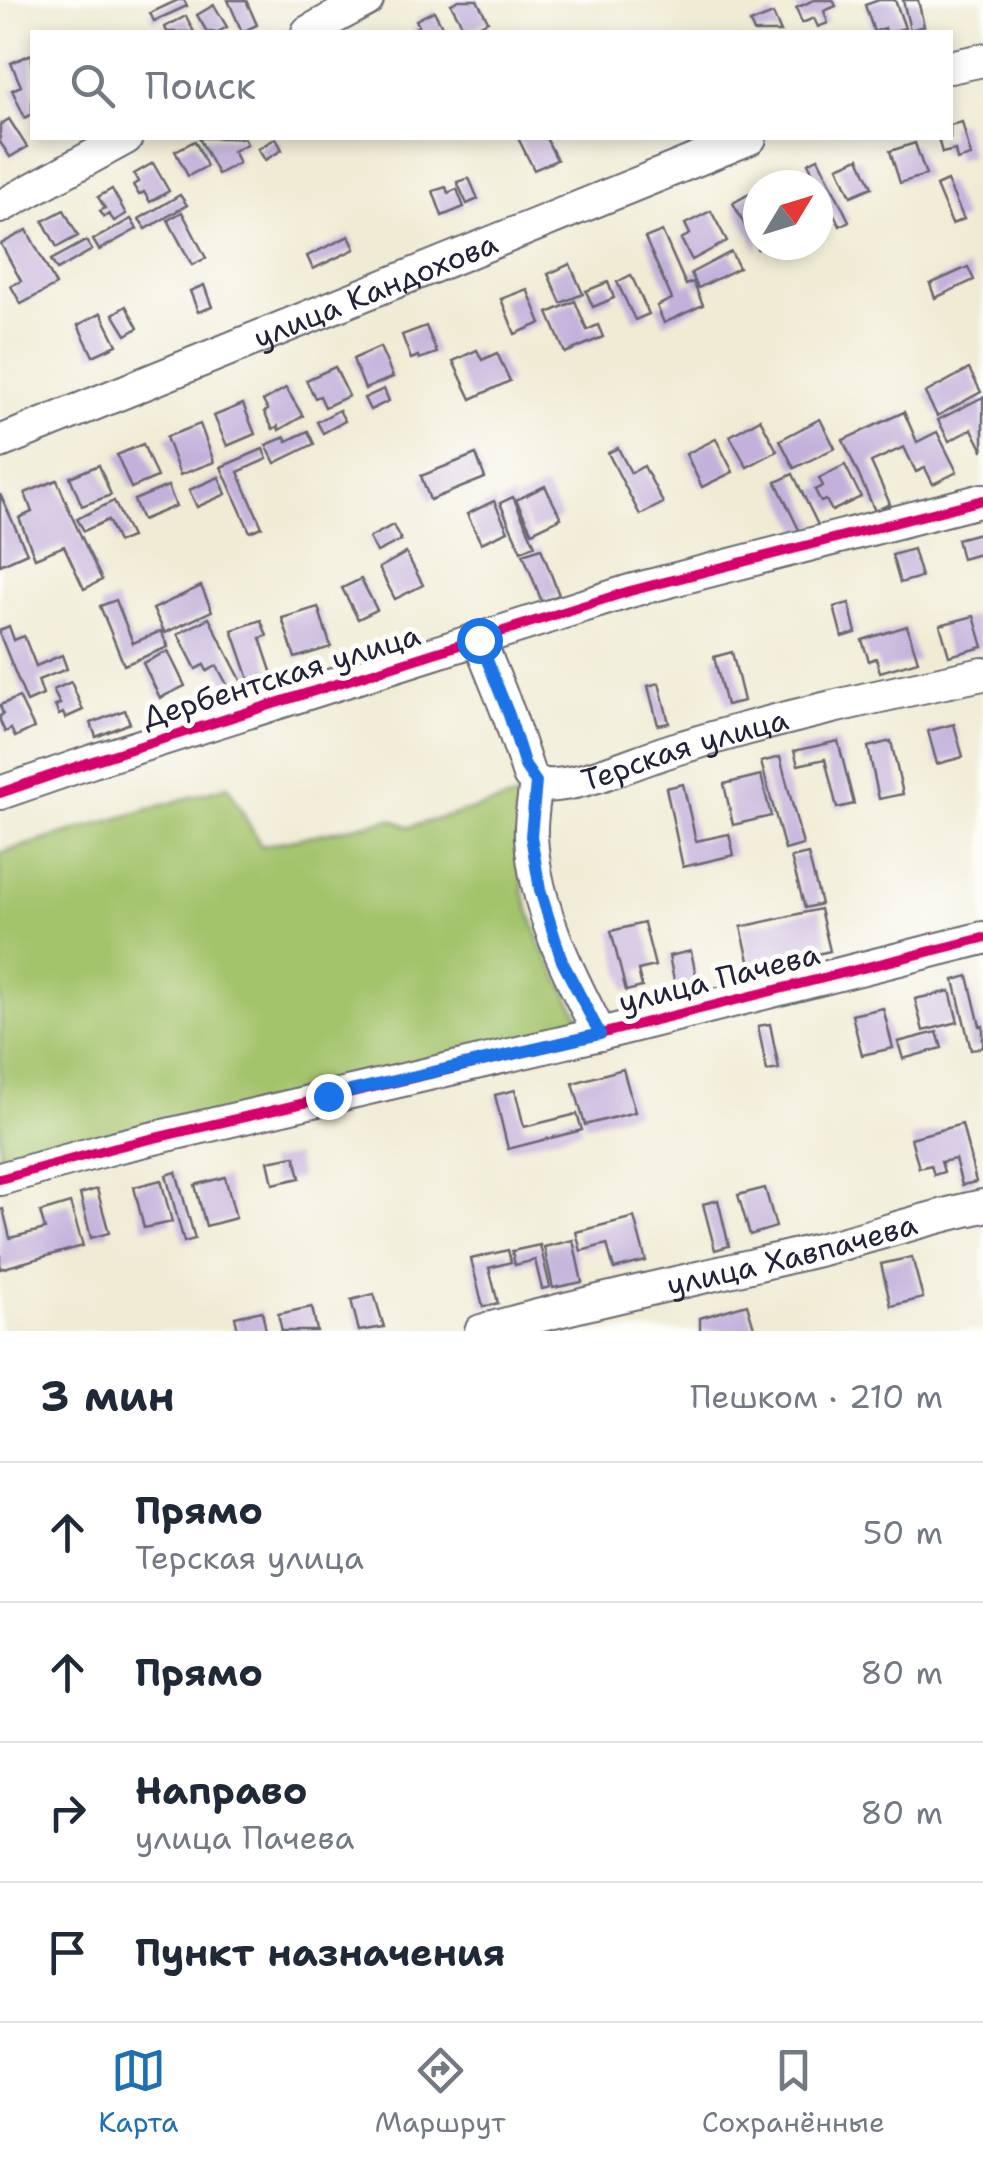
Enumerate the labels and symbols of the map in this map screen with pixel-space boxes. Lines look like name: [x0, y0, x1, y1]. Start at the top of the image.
north arrow: [743, 170, 833, 260]
street label: улица Кандохова: [247, 222, 504, 358]
street label: Дербентская улица: [137, 614, 425, 738]
route start: [457, 618, 503, 664]
street label: Терская улица: [577, 698, 793, 800]
street label: улица Пачева: [614, 933, 824, 1023]
route end: [306, 1074, 352, 1120]
street label: улица Хавпачева: [663, 1203, 922, 1305]

